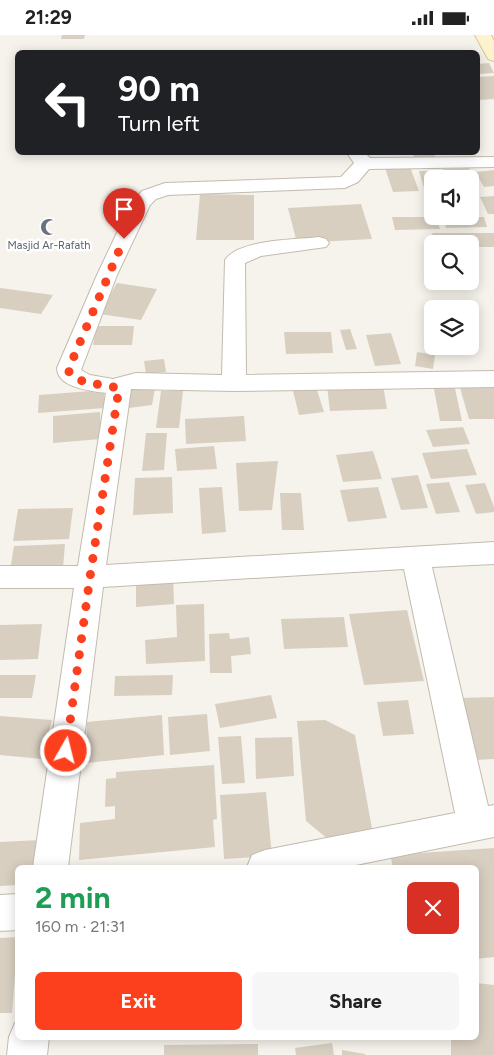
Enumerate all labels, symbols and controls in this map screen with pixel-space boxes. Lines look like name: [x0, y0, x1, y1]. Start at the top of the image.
text: 21:29: [25, 6, 72, 29]
text: 90 m: [118, 68, 200, 110]
icon: left: [35, 70, 100, 135]
text: Turn left: [118, 110, 200, 137]
map controls: [424, 170, 479, 355]
button: sound: [424, 170, 479, 225]
pin: [103, 188, 145, 239]
icon: arrive: [110, 195, 138, 223]
mosque icon: Masjid Ar-Rafath: [39, 217, 59, 237]
button: search: [424, 235, 479, 290]
place label: Masjid Ar-Rafath: [8, 239, 90, 252]
button: layers: [424, 300, 479, 355]
position arrow: [39, 724, 91, 776]
text: 2 min: [35, 879, 111, 916]
button: close: [407, 882, 459, 934]
text: 160 m · 21:31: [35, 917, 125, 936]
button: Exit: [35, 972, 242, 1030]
button: Share: [252, 972, 459, 1030]

